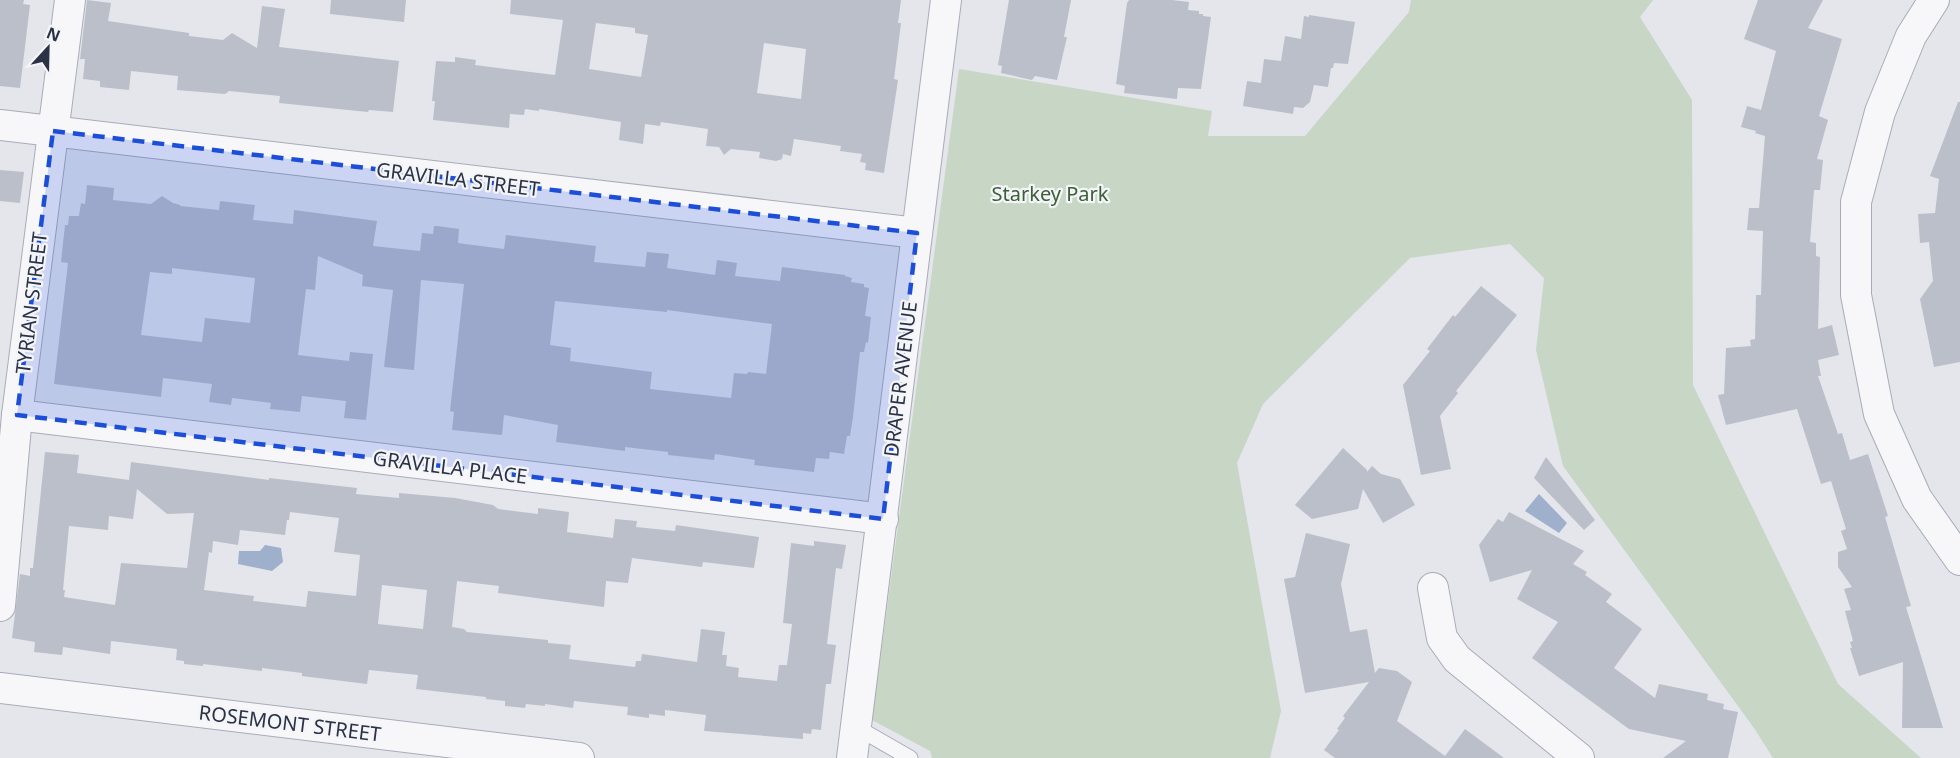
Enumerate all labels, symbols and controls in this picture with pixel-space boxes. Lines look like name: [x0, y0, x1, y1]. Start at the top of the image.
north arrow: [18, 18, 78, 78]
text: N: [43, 21, 64, 47]
street label: GRAVILLA STREET: [375, 156, 541, 202]
park label: Starkey Park: [992, 180, 1109, 207]
street label: TYRIAN STREET: [9, 231, 53, 375]
street label: DRAPER AVENUE: [877, 300, 923, 458]
street label: GRAVILLA PLACE: [371, 444, 529, 490]
street label: ROSEMONT STREET: [197, 698, 383, 748]

